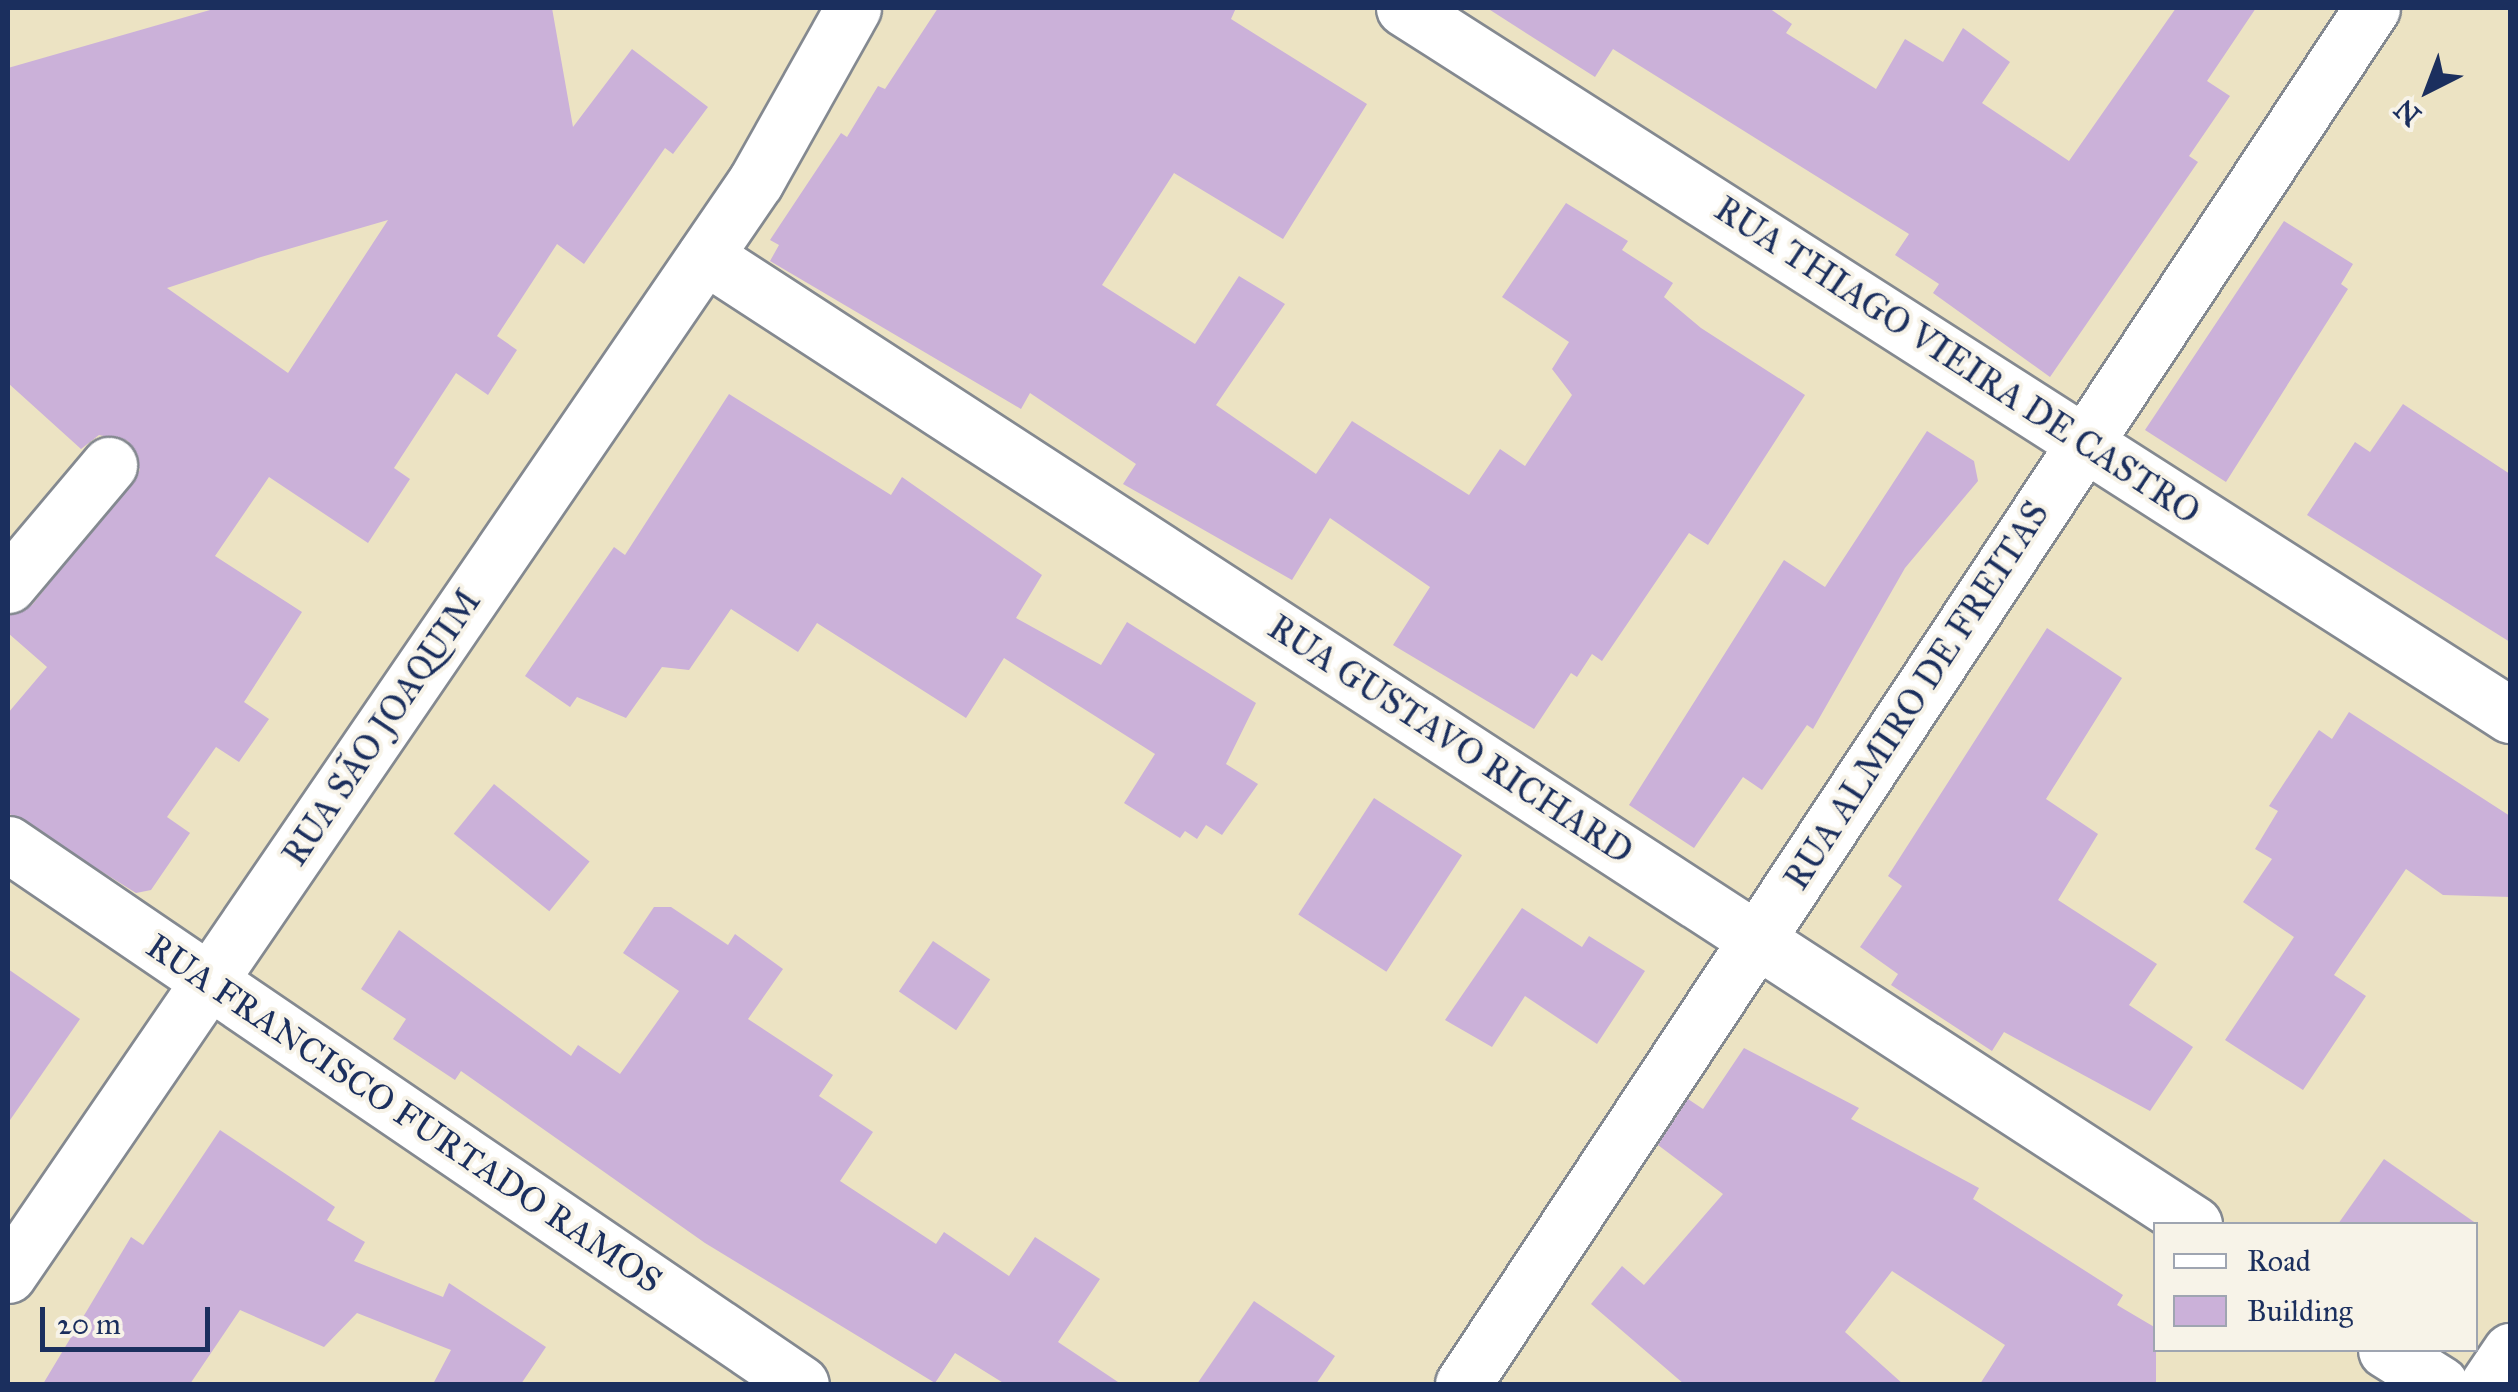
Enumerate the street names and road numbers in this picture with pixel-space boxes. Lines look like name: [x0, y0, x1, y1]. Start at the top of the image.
street label: RUA THIAGO VIEIRA DE CASTRO: [1707, 188, 2207, 534]
street label: RUA ALMIRO DE FREITAS: [1776, 494, 2058, 898]
street label: RUA SÃO JOAQUIM: [274, 582, 490, 874]
street label: RUA GUSTAVO RICHARD: [1260, 607, 1640, 873]
street label: RUA FRANCISCO FURTADO RAMOS: [138, 925, 670, 1303]

